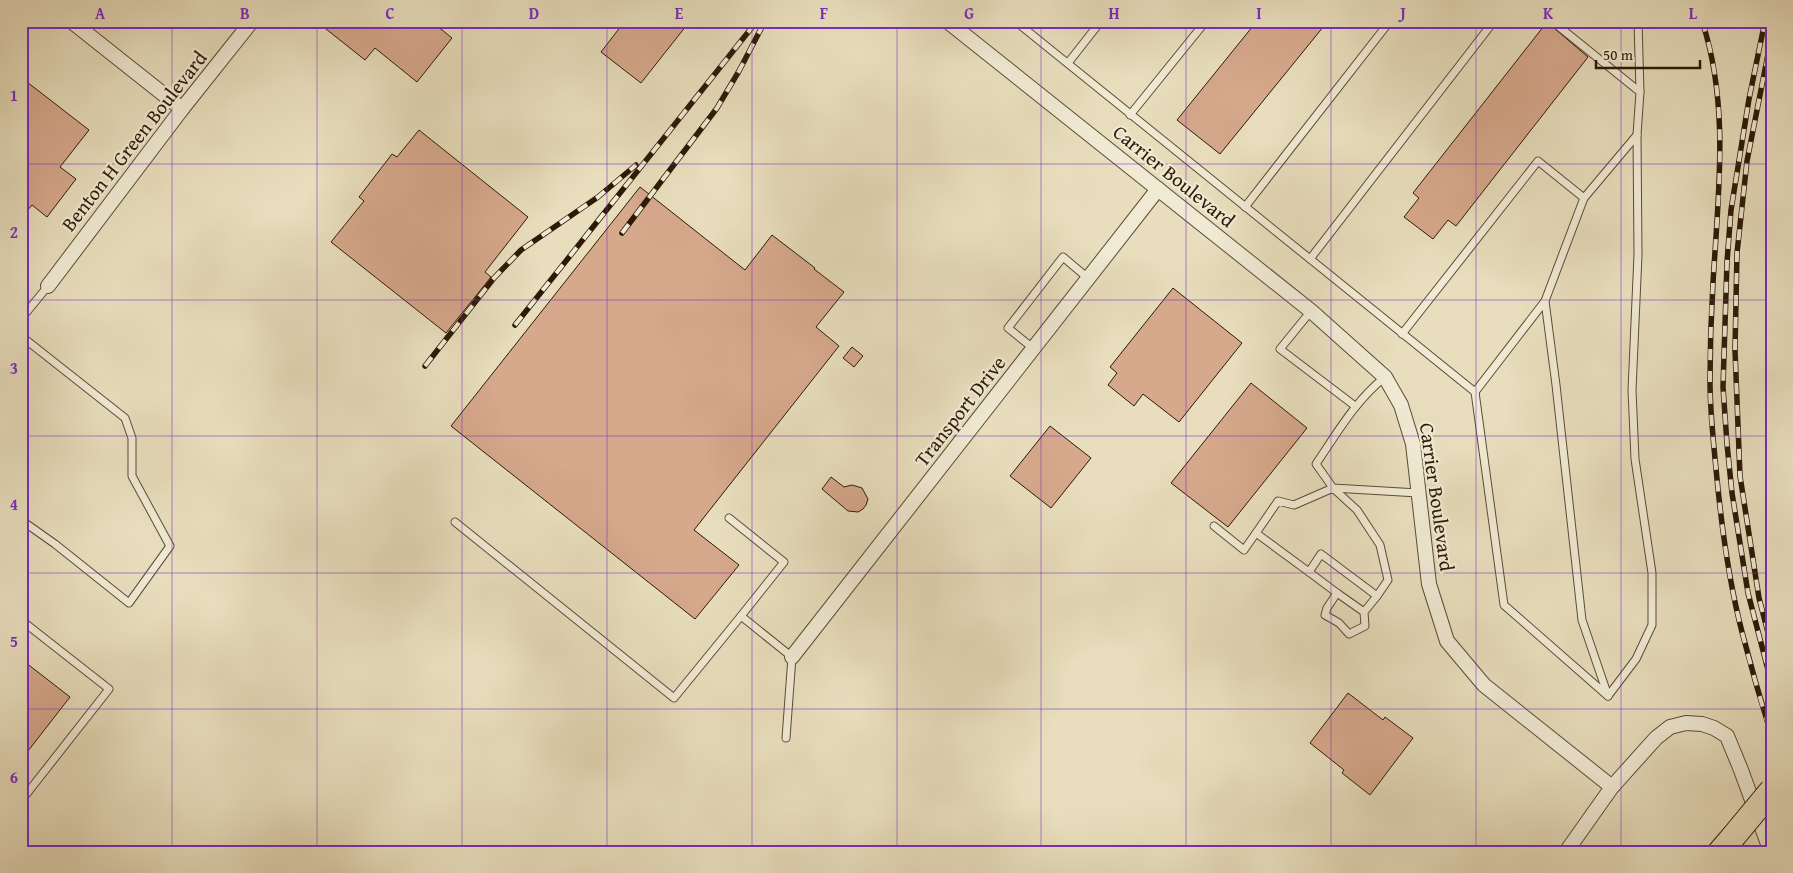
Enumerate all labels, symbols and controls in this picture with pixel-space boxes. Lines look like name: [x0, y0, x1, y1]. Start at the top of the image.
text: A: [95, 1, 106, 25]
text: B: [240, 1, 250, 25]
text: C: [385, 1, 395, 25]
text: D: [529, 1, 539, 25]
text: E: [675, 1, 684, 25]
text: F: [820, 1, 828, 25]
text: G: [964, 1, 974, 25]
text: H: [1108, 1, 1120, 25]
text: I: [1256, 1, 1262, 25]
text: J: [1397, 1, 1406, 25]
text: K: [1543, 1, 1554, 25]
text: L: [1689, 1, 1698, 25]
scale bar: [1596, 38, 1699, 70]
street label: Benton H Green Boulevard: [54, 44, 213, 237]
text: 50 m: [1603, 44, 1634, 65]
text: 1: [10, 83, 18, 107]
street label: Carrier Boulevard: [1107, 117, 1242, 234]
text: 2: [10, 220, 18, 244]
street label: Transport Drive: [907, 349, 1012, 472]
text: 3: [10, 356, 18, 380]
street label: Carrier Boulevard: [1413, 421, 1462, 573]
text: 4: [10, 492, 18, 516]
text: 5: [10, 629, 18, 653]
text: 6: [10, 765, 18, 789]

